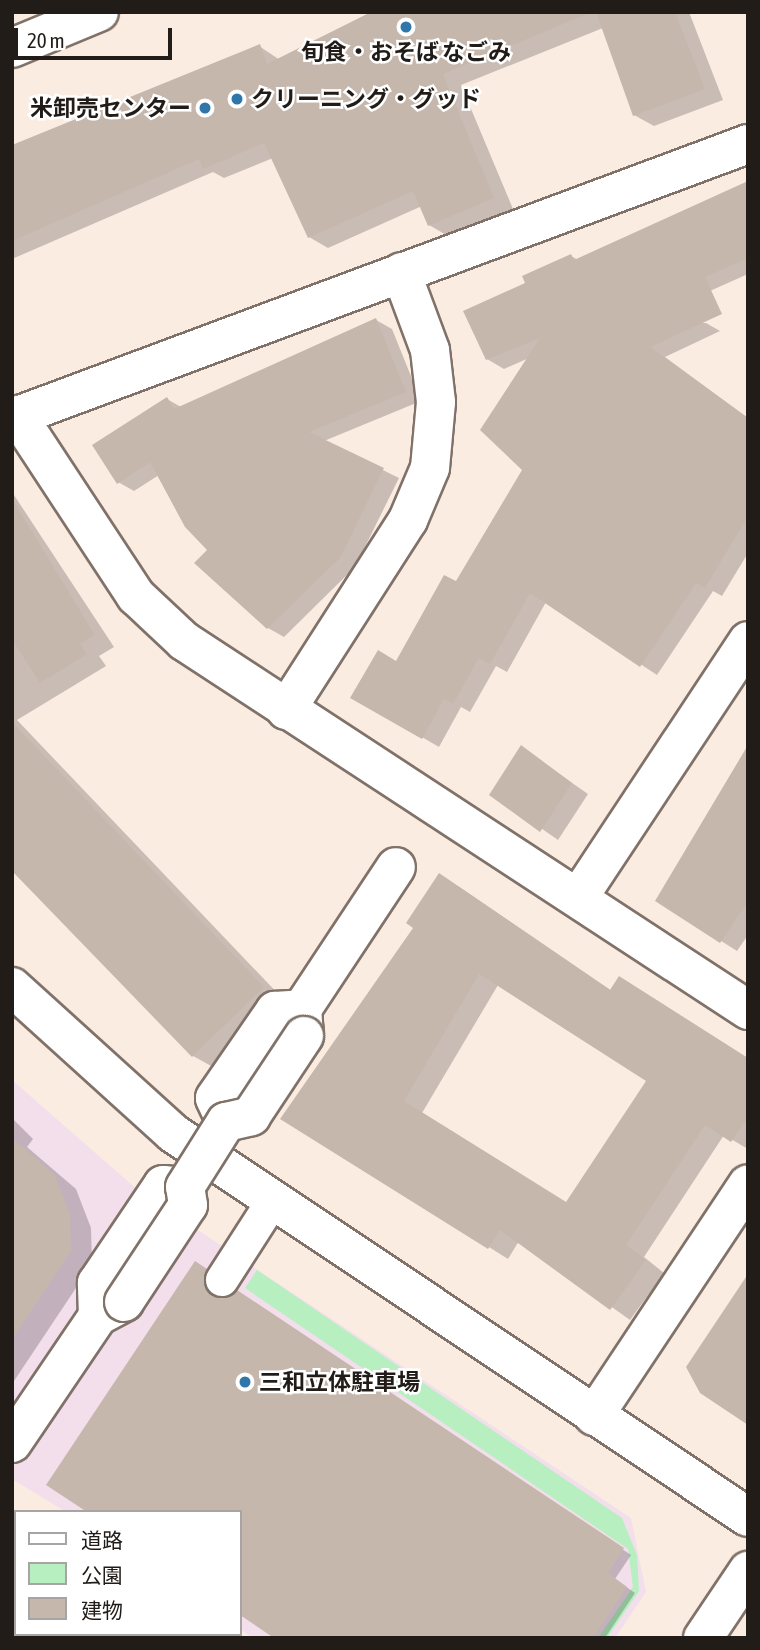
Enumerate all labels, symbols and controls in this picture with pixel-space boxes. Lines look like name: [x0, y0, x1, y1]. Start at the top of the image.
scale bar: [18, 14, 175, 58]
marker: 旬食・おそば なごみ: [398, 19, 414, 35]
text: 20 m: [27, 28, 65, 52]
place label: 旬食・おそば なごみ: [301, 38, 511, 66]
place label: クリーニング・グッド: [251, 85, 481, 113]
marker: クリーニング・グッド: [229, 91, 245, 107]
place label: 米卸売センター: [30, 94, 191, 122]
marker: 米卸売センター: [197, 100, 213, 116]
place label: 三和立体駐車場: [259, 1368, 420, 1396]
marker: 三和立体駐車場: [237, 1374, 253, 1390]
legend: [14, 1510, 242, 1636]
text: 道路: [81, 1528, 123, 1552]
text: 公園: [81, 1563, 123, 1587]
text: 建物: [81, 1598, 123, 1622]

